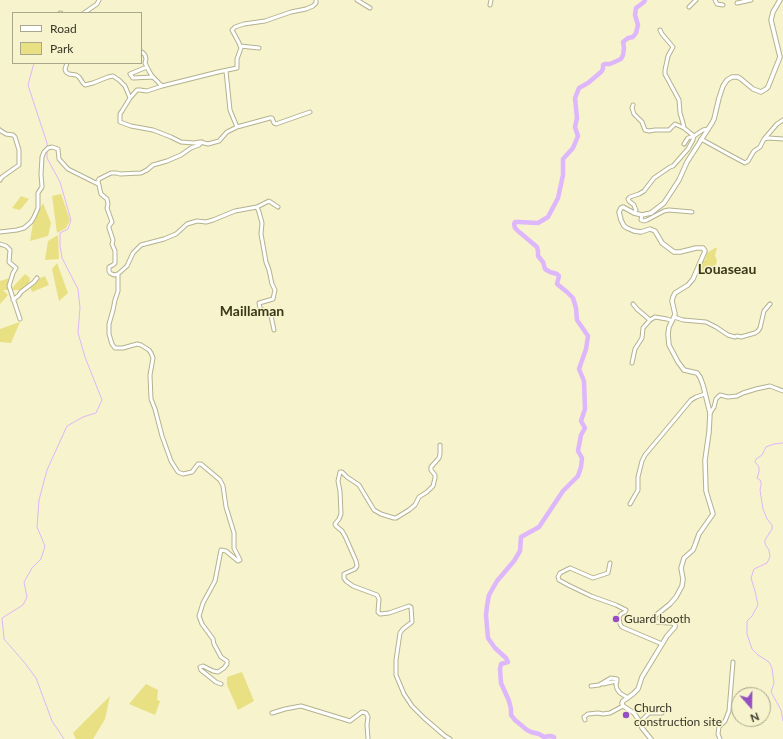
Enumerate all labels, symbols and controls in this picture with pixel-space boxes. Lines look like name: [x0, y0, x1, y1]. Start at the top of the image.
legend: [12, 12, 142, 64]
text: Road: [50, 21, 77, 36]
text: Park: [50, 41, 73, 56]
district label: Louaseau: [698, 261, 756, 277]
district label: Maillaman: [220, 303, 284, 319]
place label: Guard booth: [624, 612, 690, 626]
marker: Guard booth: [611, 614, 621, 624]
north arrow: [731, 687, 771, 727]
place label: Church construction site: [634, 701, 722, 729]
marker: Church construction site: [621, 710, 631, 720]
text: N: [749, 710, 761, 725]

